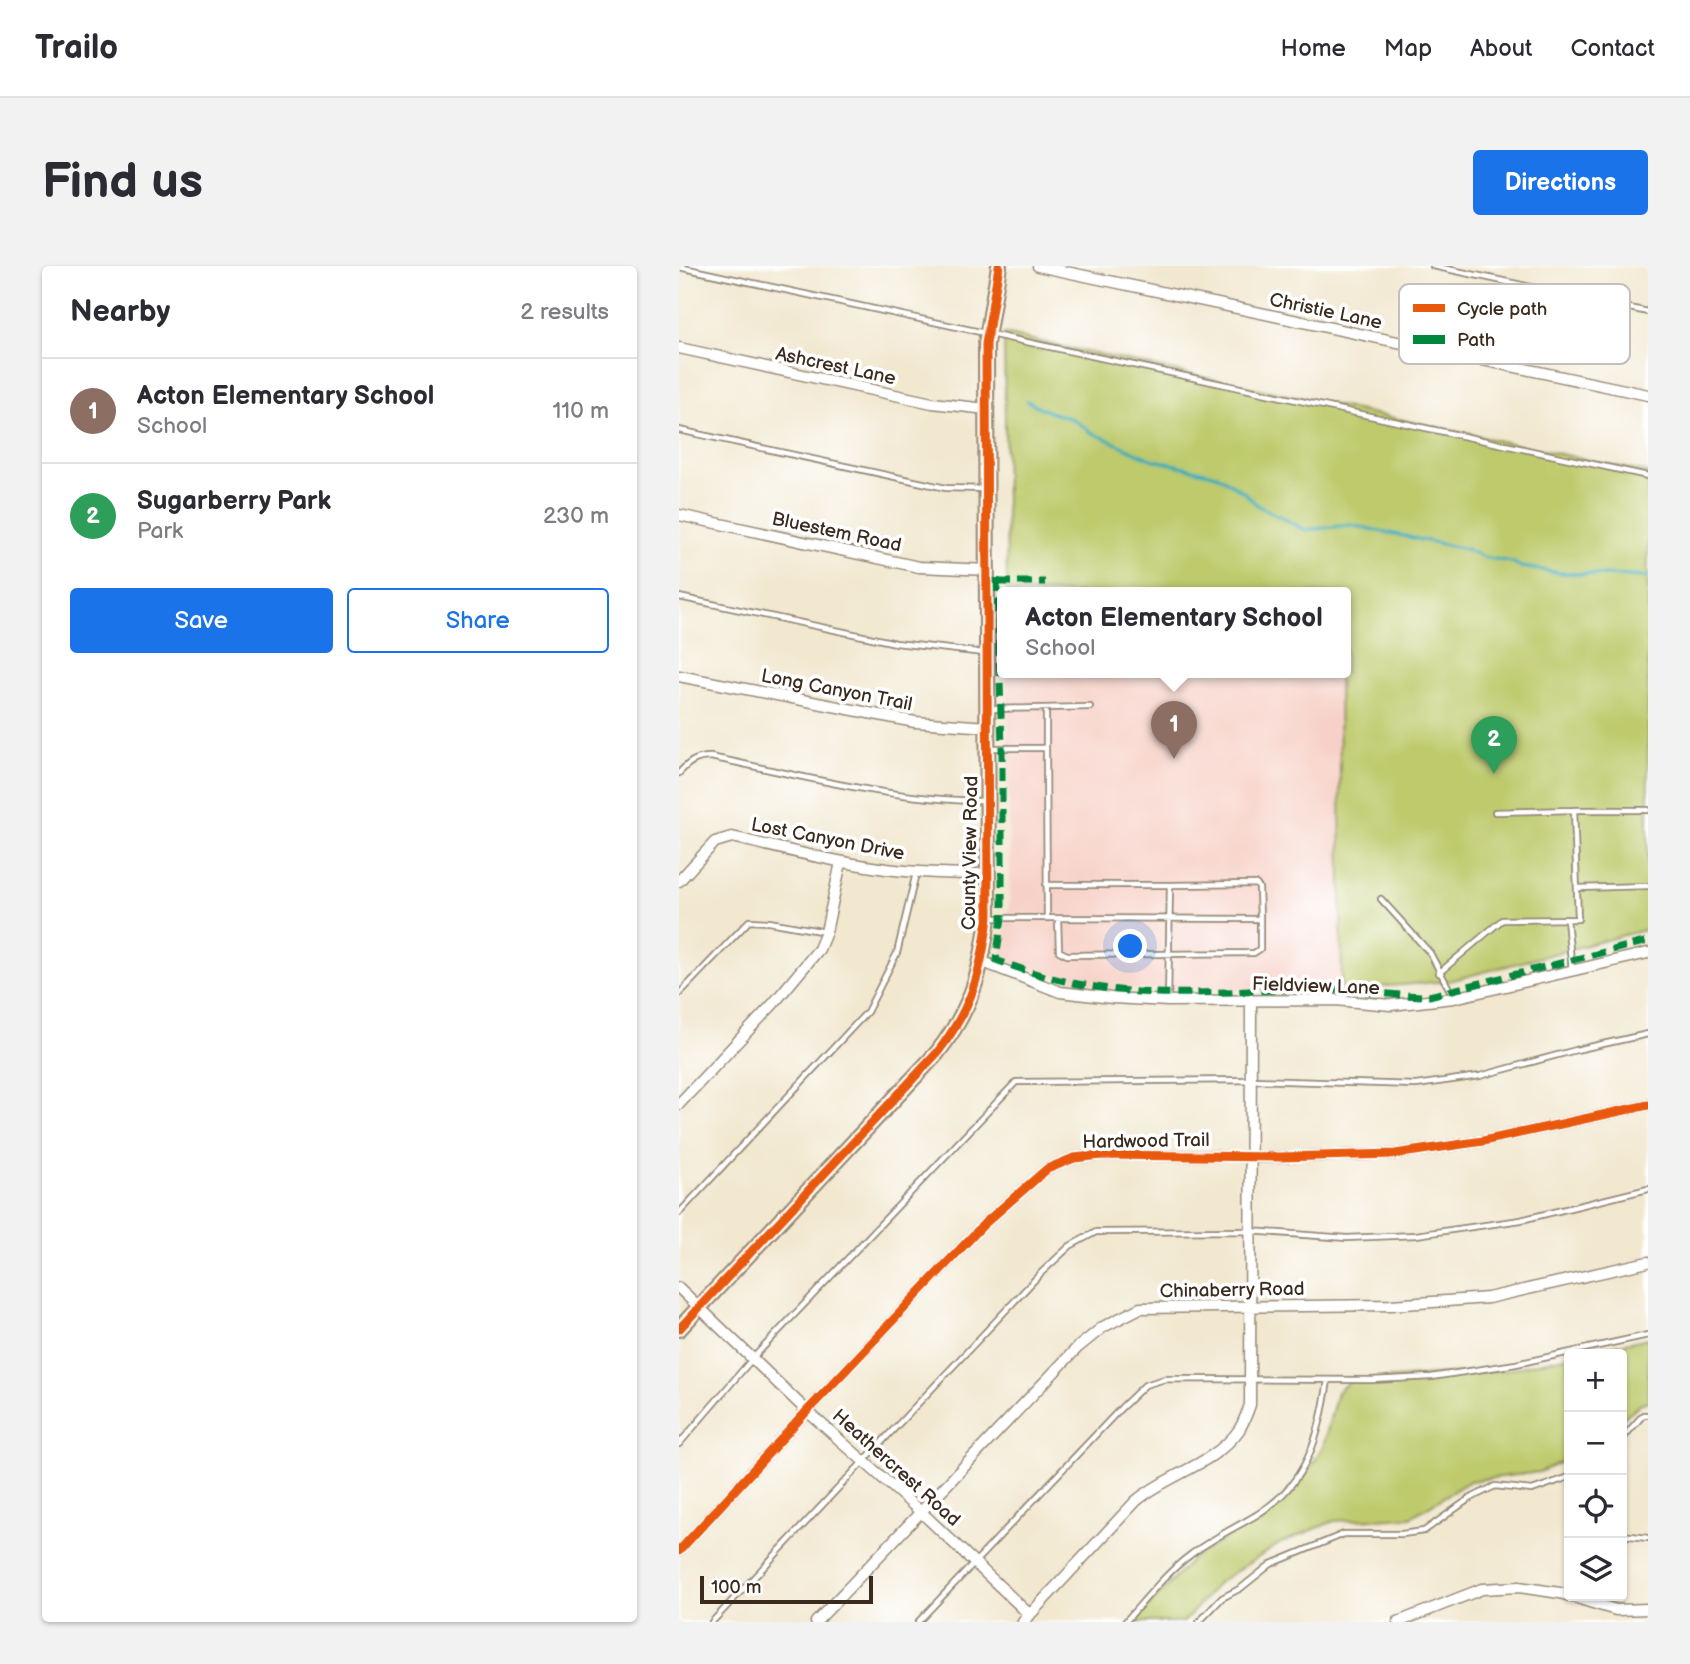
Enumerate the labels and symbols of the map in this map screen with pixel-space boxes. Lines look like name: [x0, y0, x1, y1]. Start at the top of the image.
legend: [1399, 284, 1630, 364]
street label: Christie Lane: [1267, 288, 1384, 335]
text: Cycle path: [1457, 298, 1547, 321]
text: Path: [1457, 329, 1495, 352]
street label: Ashcrest Lane: [774, 343, 898, 390]
street label: Bluestem Road: [770, 508, 904, 557]
street label: Long Canyon Trail: [759, 665, 914, 716]
pin: 1: [1151, 701, 1197, 759]
pin: 2: [1471, 716, 1517, 774]
street label: County View Road: [958, 776, 983, 930]
street label: Lost Canyon Drive: [749, 813, 906, 866]
your location: [1113, 929, 1147, 963]
street label: Fieldview Lane: [1252, 973, 1380, 1000]
street label: Hardwood Trail: [1082, 1129, 1210, 1154]
street label: Chinaberry Road: [1159, 1278, 1305, 1303]
street label: Heathercrest Road: [827, 1405, 965, 1532]
scale bar: [700, 1573, 873, 1605]

